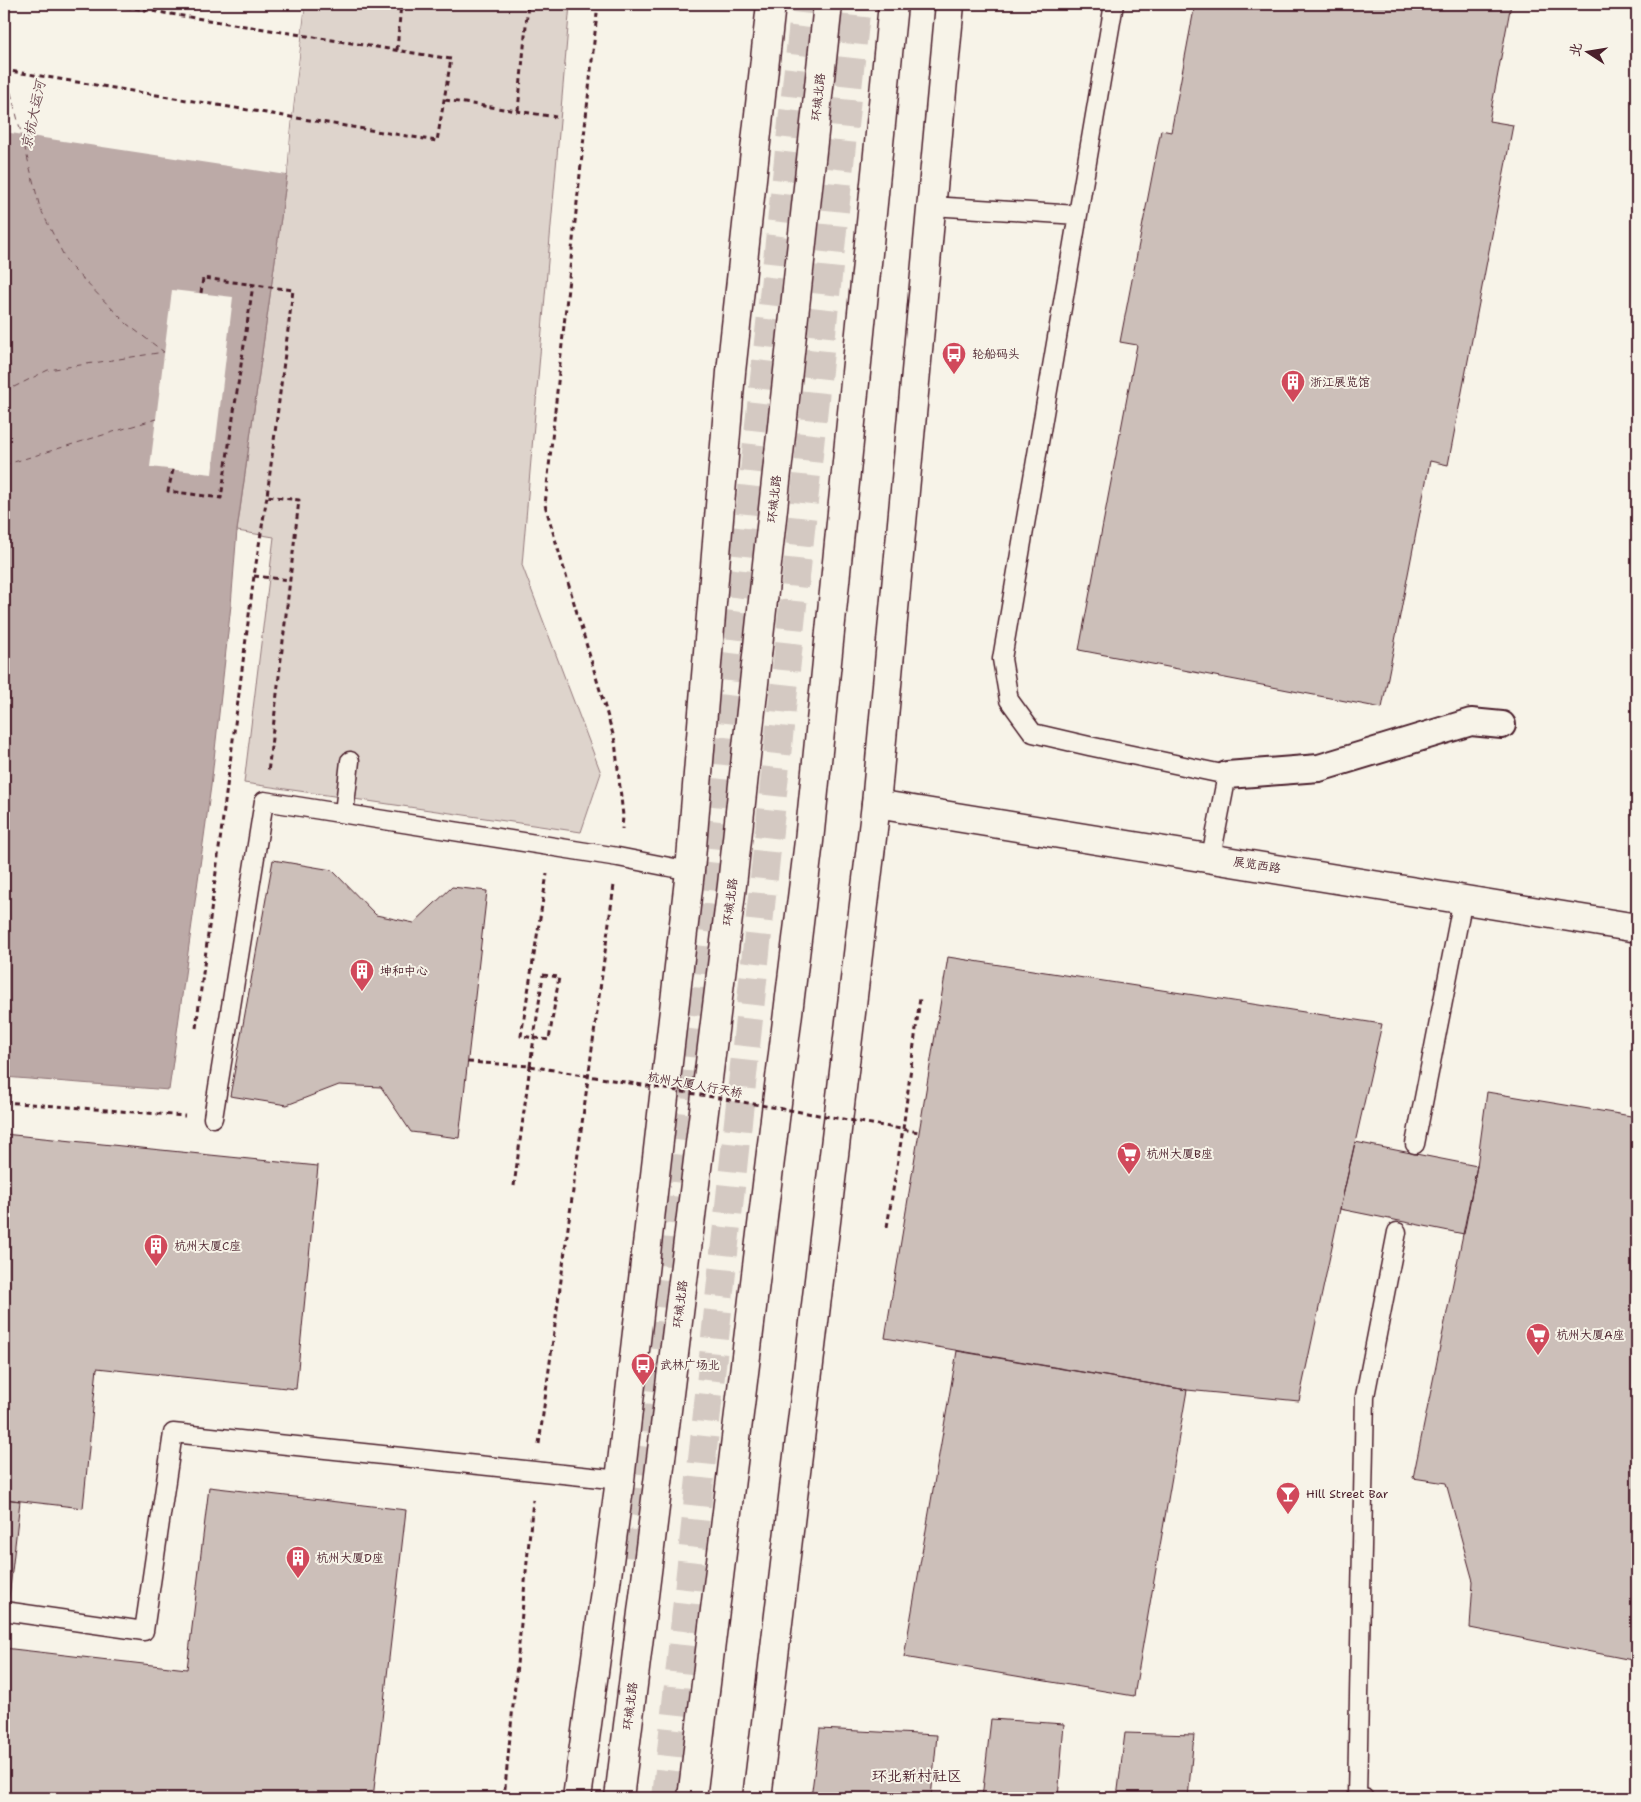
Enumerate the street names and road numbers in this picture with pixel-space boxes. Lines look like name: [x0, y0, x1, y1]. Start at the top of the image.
street label: 环城北路: [808, 72, 828, 122]
street label: 环城北路: [764, 474, 784, 524]
street label: 展览西路: [1232, 853, 1282, 877]
street label: 环城北路: [719, 877, 741, 927]
street label: 杭州大厦人行天桥: [646, 1069, 745, 1101]
street label: 环城北路: [669, 1279, 691, 1329]
street label: 环城北路: [619, 1681, 641, 1731]

